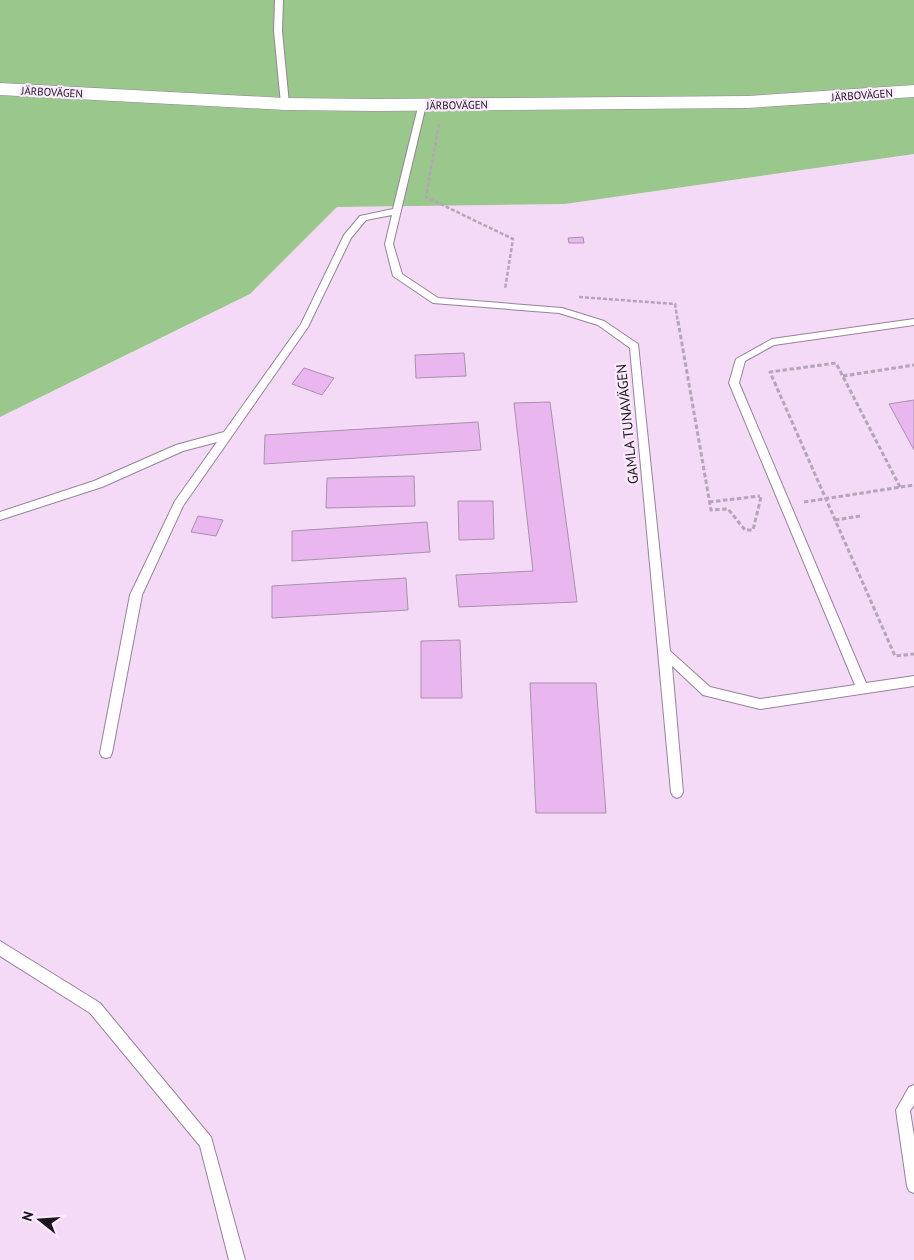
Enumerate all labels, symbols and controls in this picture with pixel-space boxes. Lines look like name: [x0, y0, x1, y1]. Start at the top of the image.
street label: JÄRBOVÄGEN: [20, 83, 83, 101]
street label: JÄRBOVÄGEN: [830, 86, 893, 104]
street label: JÄRBOVÄGEN: [425, 97, 488, 113]
street label: GAMLA TUNAVÄGEN: [612, 363, 642, 485]
north arrow: [15, 1195, 65, 1245]
text: N: [18, 1209, 38, 1223]

